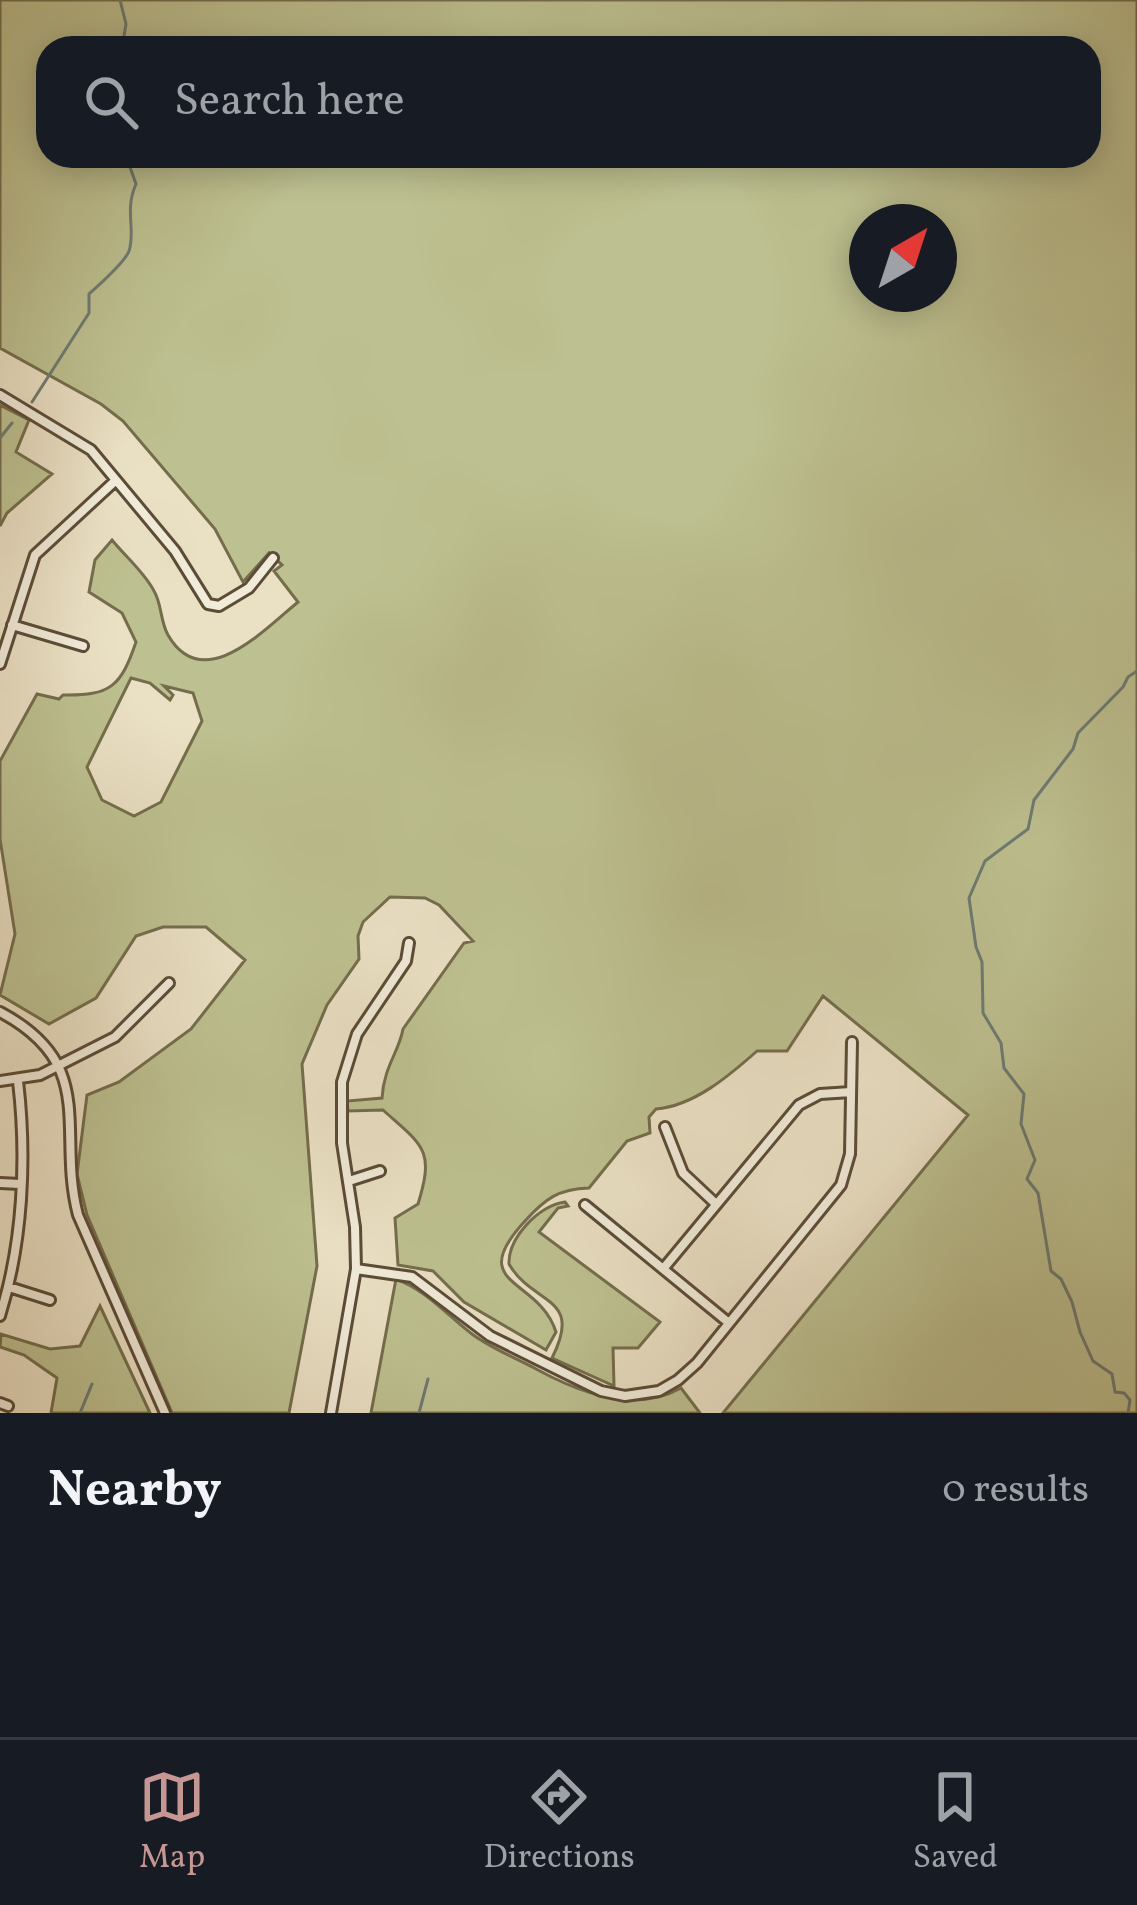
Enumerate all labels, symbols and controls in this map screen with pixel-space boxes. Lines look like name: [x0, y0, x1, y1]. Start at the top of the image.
search box: [36, 36, 1101, 168]
icon: search: [78, 69, 144, 135]
text: Search here: [174, 71, 405, 134]
north arrow: [849, 204, 957, 312]
text: Nearby: [48, 1456, 222, 1527]
text: 0 results: [942, 1464, 1089, 1518]
tab: Map: [139, 1764, 205, 1882]
tab: Directions: [483, 1764, 635, 1882]
tab: Saved: [913, 1764, 998, 1882]

